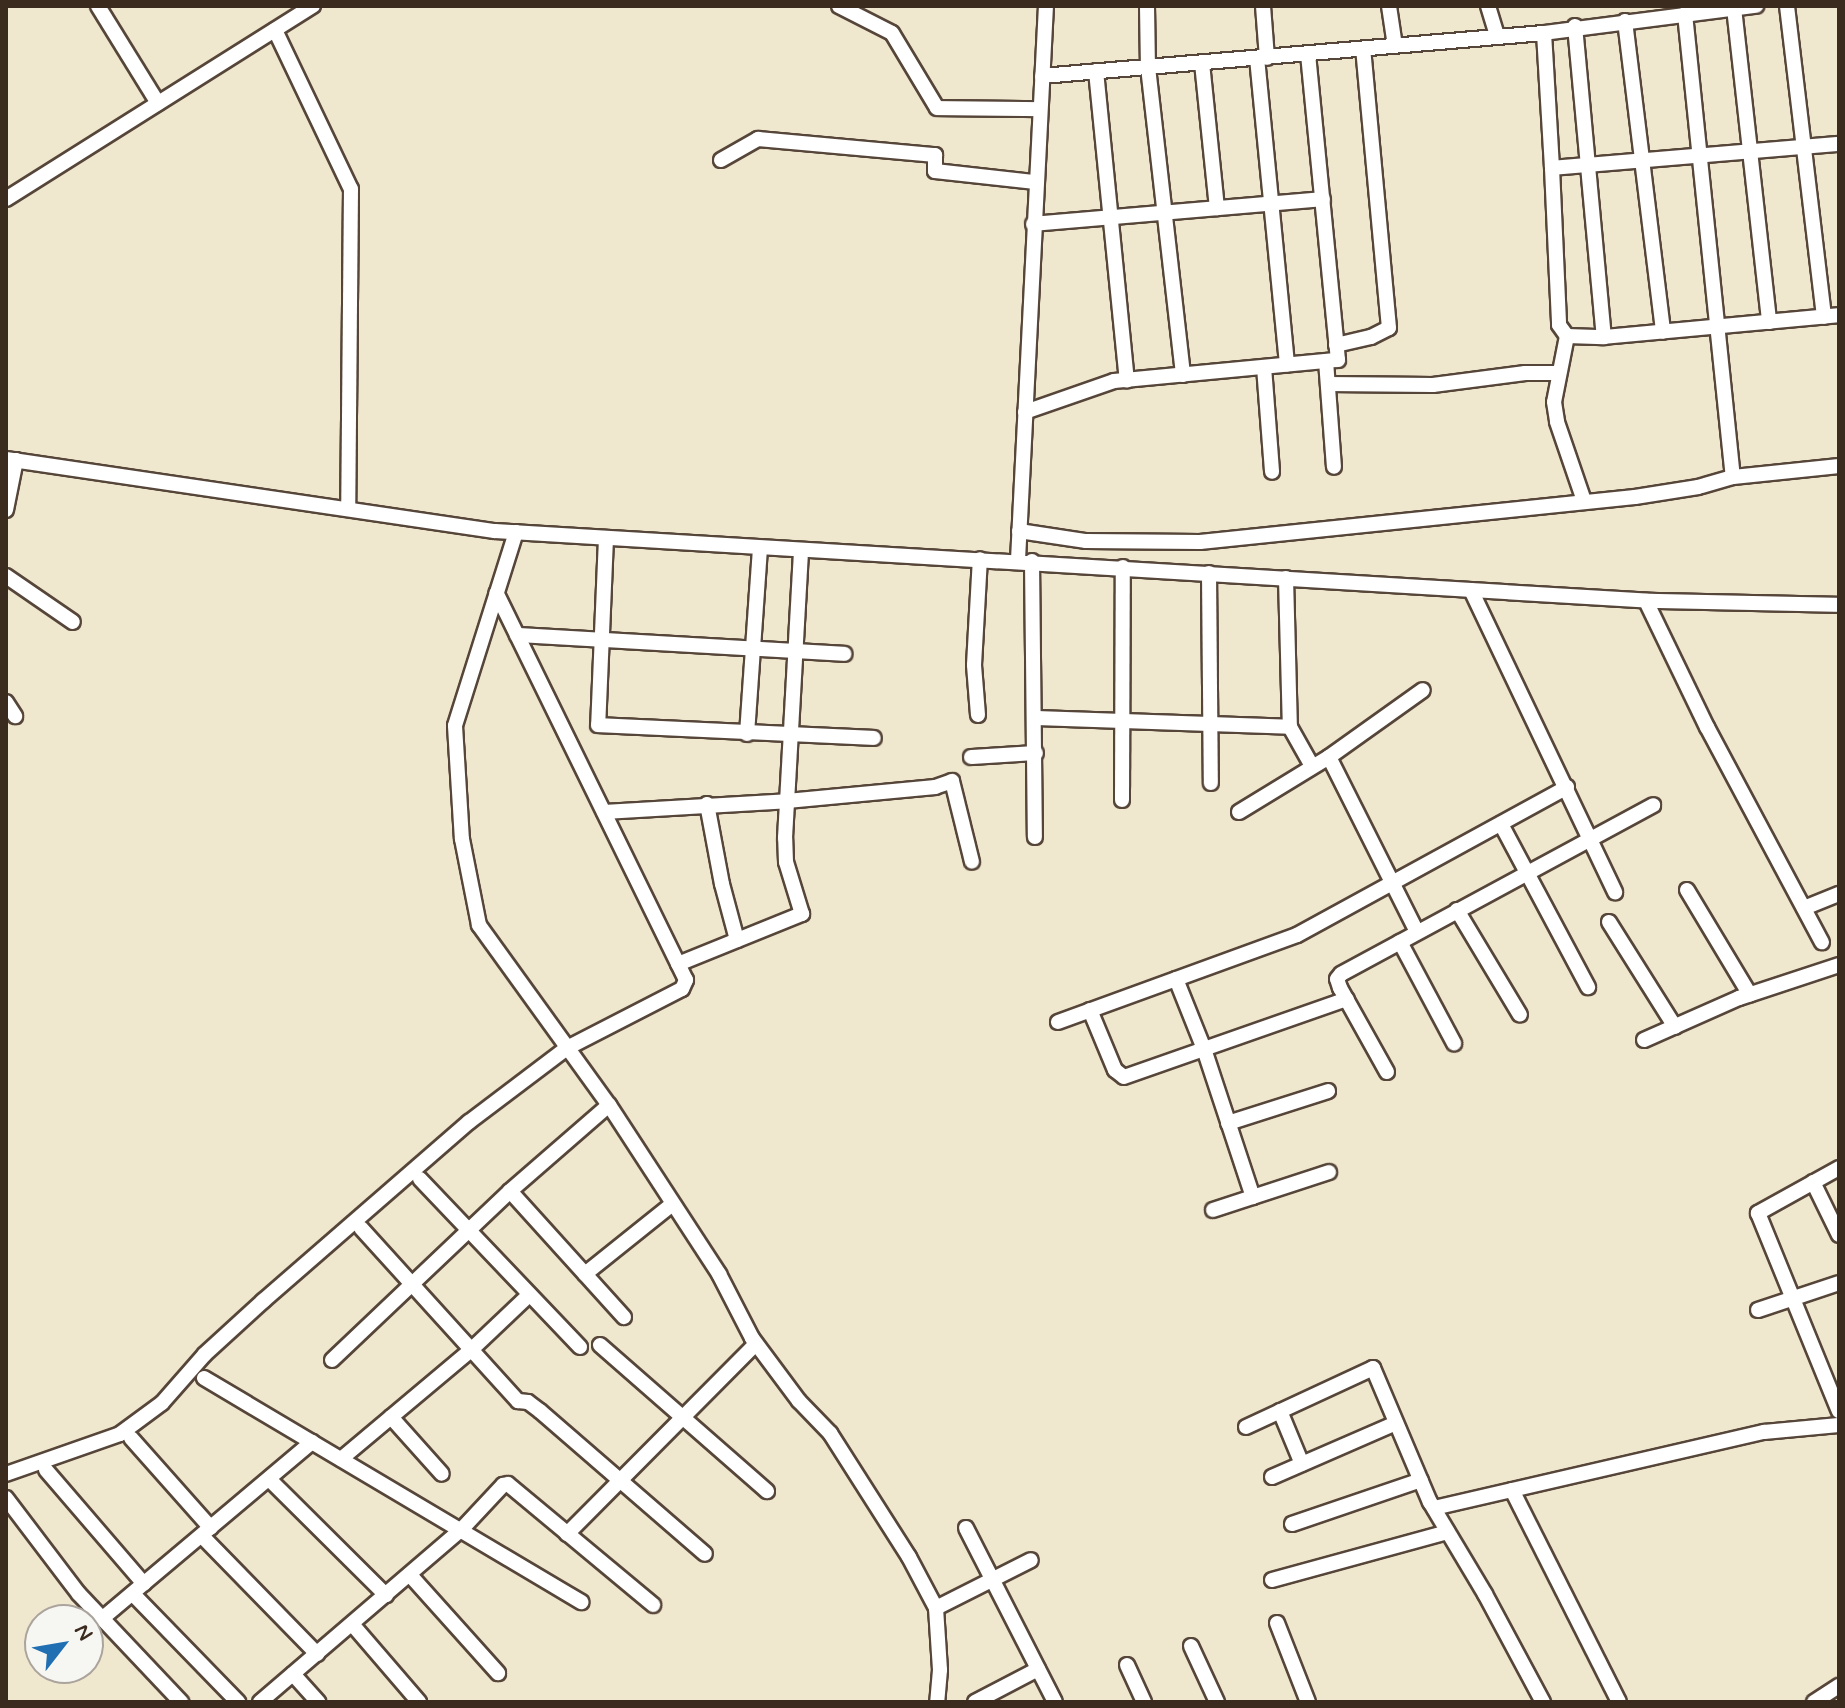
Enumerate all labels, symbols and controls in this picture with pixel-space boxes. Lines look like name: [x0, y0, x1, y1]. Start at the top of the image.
north arrow: [24, 1604, 104, 1684]
text: N: [67, 1619, 99, 1646]

